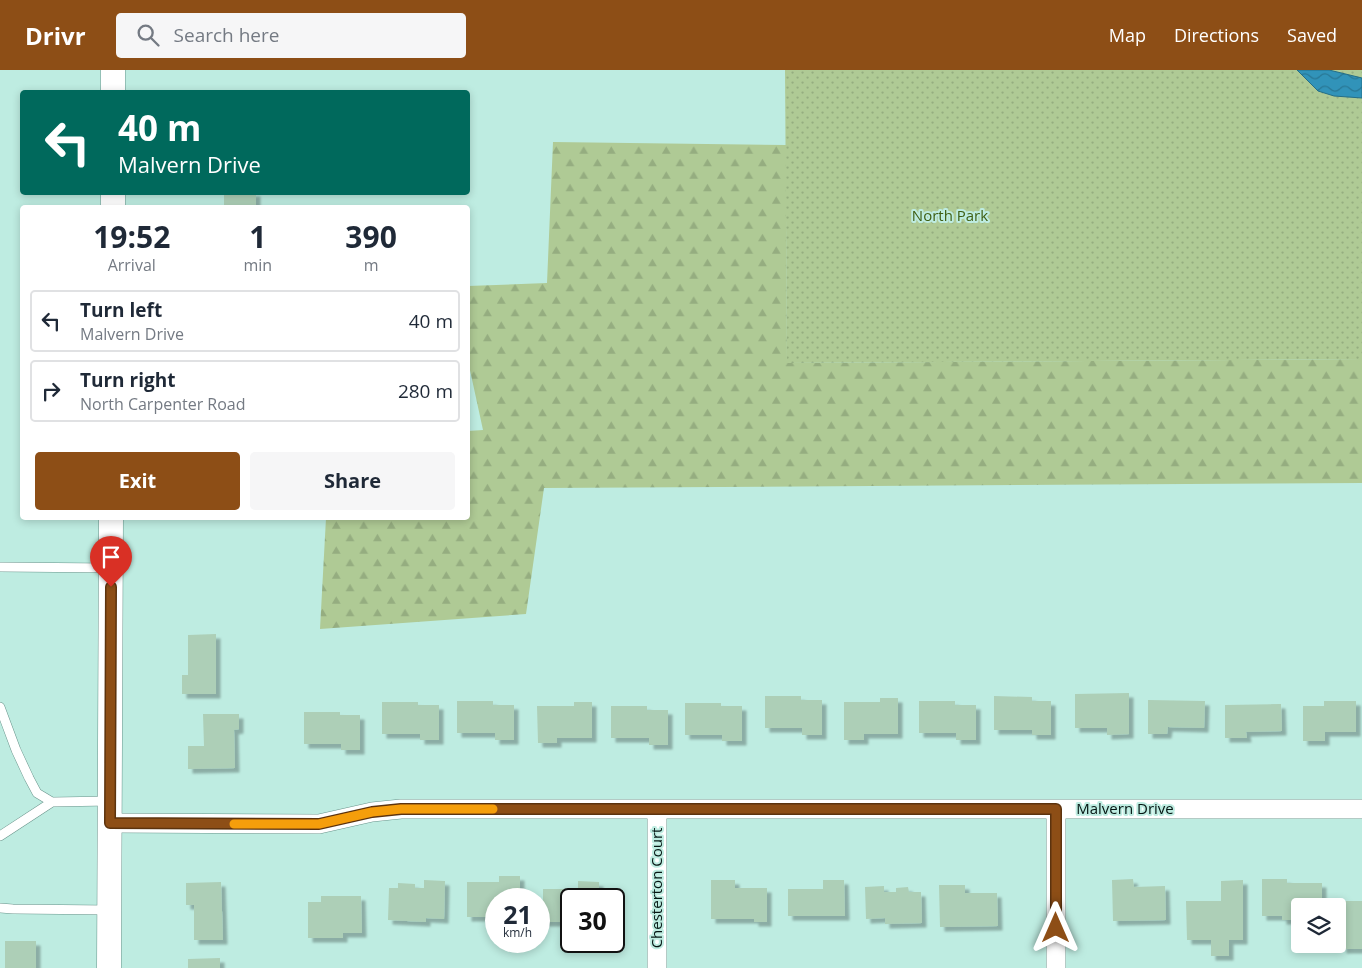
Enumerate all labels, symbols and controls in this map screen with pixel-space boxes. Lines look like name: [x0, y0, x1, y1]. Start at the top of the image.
search box: [116, 13, 466, 58]
text: Drivr: [25, 19, 86, 52]
icon: search: [134, 21, 162, 49]
text: Search here: [174, 22, 279, 48]
text: Map: [1109, 23, 1146, 47]
text: Directions: [1174, 23, 1259, 47]
text: Saved: [1287, 23, 1337, 47]
text: 40 m: [118, 104, 201, 151]
icon: left: [35, 110, 100, 175]
text: Malvern Drive: [118, 149, 261, 179]
park label: North Park: [912, 205, 988, 225]
text: 19:52: [93, 216, 170, 257]
text: 1: [249, 216, 266, 257]
text: 390: [345, 216, 397, 257]
text: Arrival: [108, 254, 156, 276]
text: min: [244, 254, 272, 276]
text: m: [364, 254, 379, 276]
text: Turn left: [80, 297, 162, 323]
icon: left: [37, 307, 65, 335]
text: 40 m: [409, 308, 453, 334]
text: Malvern Drive: [80, 323, 184, 345]
text: Turn right: [80, 367, 175, 393]
icon: right: [37, 377, 65, 405]
text: 280 m: [398, 378, 453, 404]
text: North Carpenter Road: [80, 393, 246, 415]
button: Exit: [35, 452, 240, 510]
button: Share: [250, 452, 455, 510]
pin: [90, 536, 132, 587]
icon: arrive: [97, 543, 125, 571]
street label: Malvern Drive: [1076, 798, 1174, 818]
street label: Chesterton Court: [646, 828, 666, 948]
speed limit sign: 30: [560, 888, 625, 953]
text: 21: [503, 897, 532, 931]
map controls: [1291, 898, 1346, 953]
button: layers: [1291, 898, 1346, 953]
position arrow: [1029, 901, 1081, 953]
text: km/h: [503, 924, 532, 941]

